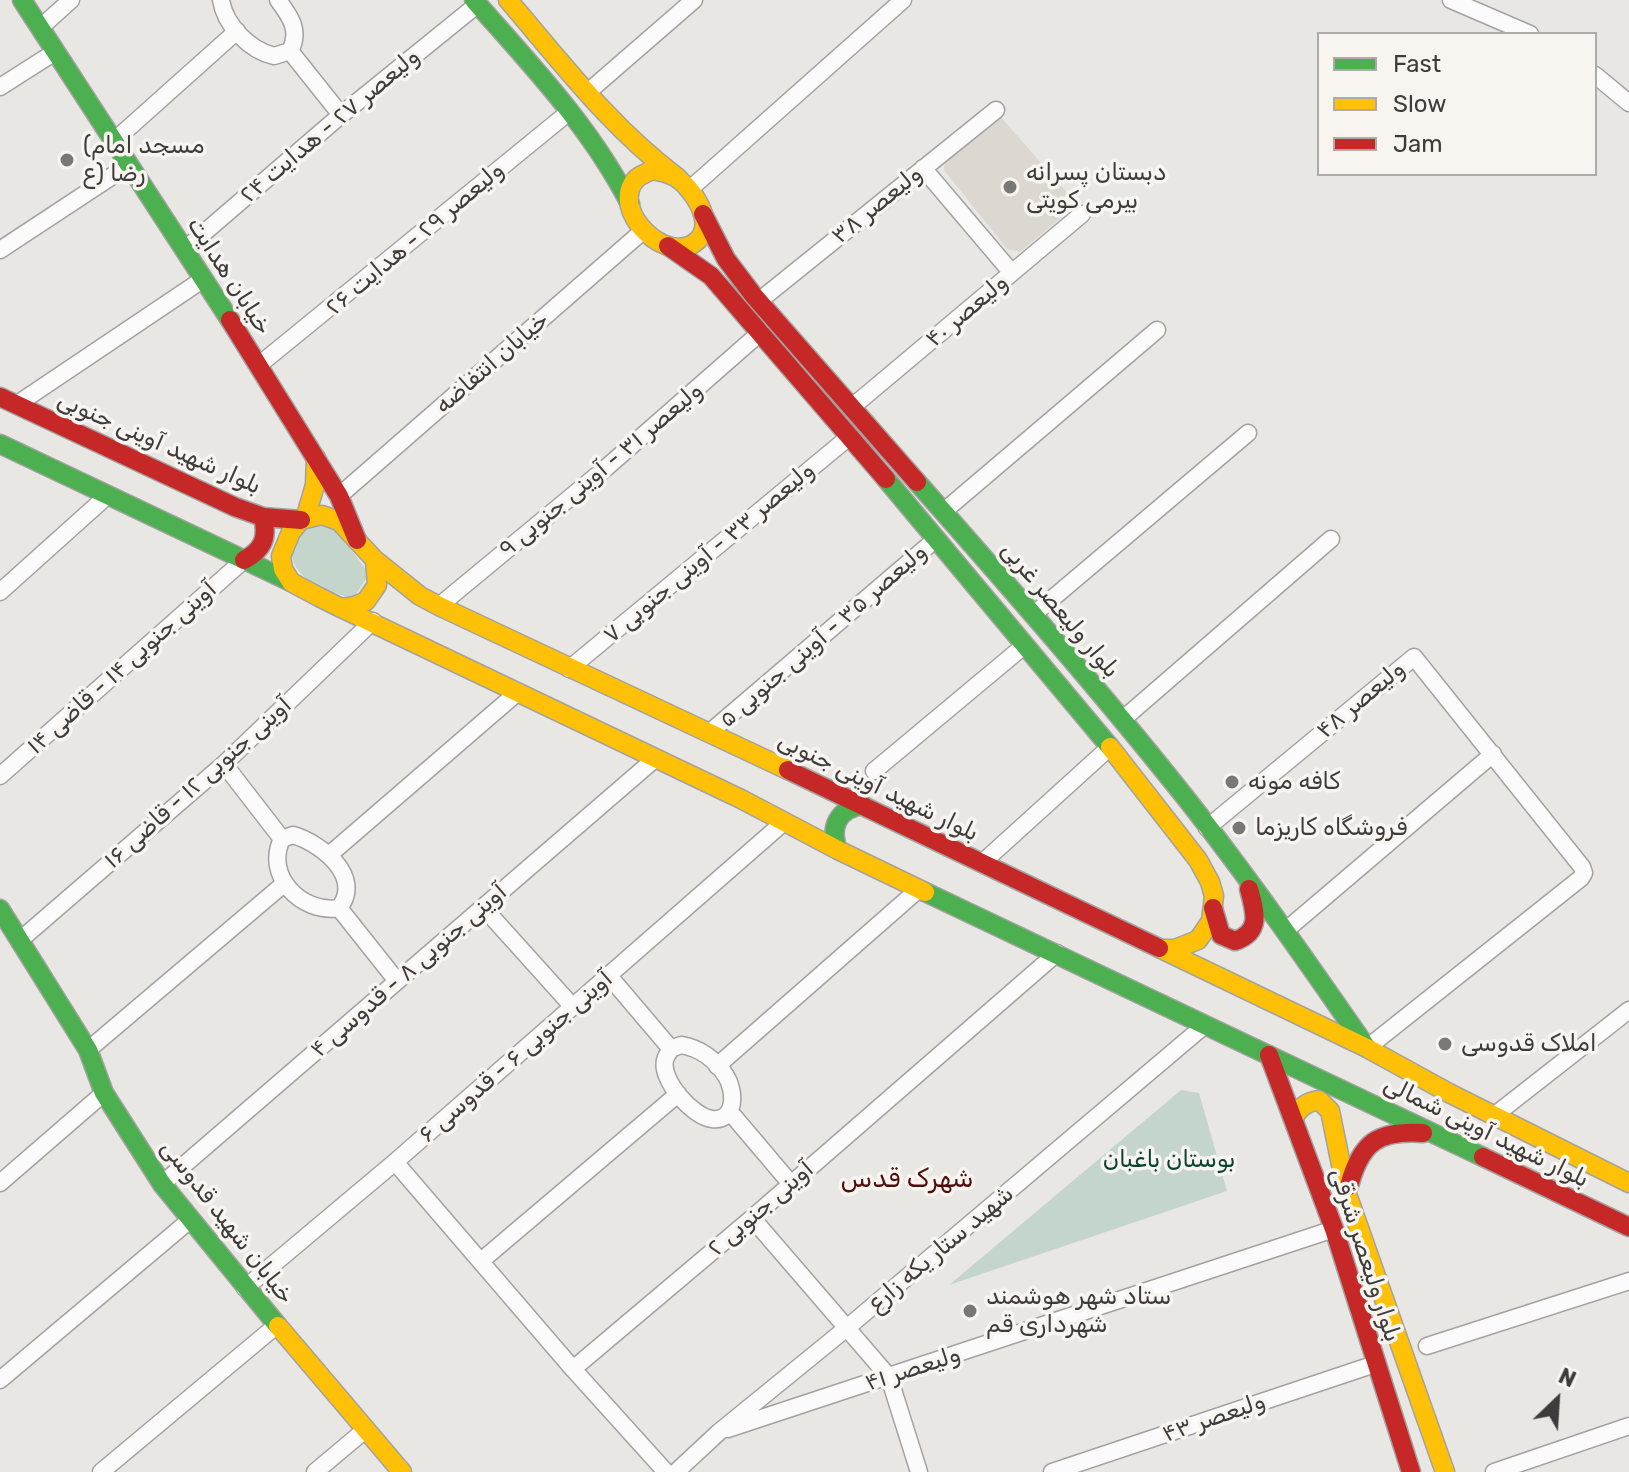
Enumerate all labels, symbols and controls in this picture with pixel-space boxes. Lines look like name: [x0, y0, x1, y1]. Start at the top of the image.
legend: [1317, 32, 1597, 176]
street label: ولیعصر ۲۷ - هدایت ۲۴: [234, 42, 426, 210]
text: Fast: [1393, 50, 1441, 78]
text: Slow: [1393, 90, 1446, 118]
text: Jam: [1393, 130, 1443, 158]
place label: (مسجد امام رضا (ع: [83, 132, 204, 188]
marker: (مسجد امام رضا (ع: [58, 151, 76, 169]
street label: ولیعصر ۲۹ - هدایت ۲۶: [320, 156, 510, 322]
place label: دبستان پسرانه بیرمی کویتی: [1026, 159, 1166, 215]
street label: ولیعصر ۳۸: [826, 160, 928, 250]
marker: دبستان پسرانه بیرمی کویتی: [1001, 178, 1019, 196]
street label: خیابان هدایت: [180, 212, 278, 340]
street label: ولیعصر ۴۰: [920, 268, 1014, 354]
street label: خیابان انتفاضه: [429, 306, 555, 420]
street label: ولیعصر ۳۱ - آوینی جنوبی ۹: [493, 376, 709, 564]
street label: بلوار شهید آوینی جنوبی: [53, 385, 265, 501]
street label: ولیعصر ۳۳ - آوینی جنوبی ۷: [598, 456, 820, 650]
street label: بلوار ولیعصر غربی: [995, 536, 1125, 684]
street label: ولیعصر ۳۵ - آوینی جنوبی ۵: [713, 538, 933, 734]
street label: آوینی جنوبی ۱۴ - قاضی ۱۴: [21, 575, 223, 761]
street label: ولیعصر ۴۸: [1311, 655, 1411, 745]
street label: آوینی جنوبی ۱۲ - قاضی ۱۶: [98, 691, 298, 875]
street label: بلوار شهید آوینی جنوبی: [773, 726, 983, 848]
place label: کافه مونه: [1248, 768, 1340, 796]
marker: کافه مونه: [1223, 773, 1241, 791]
place label: فروشگاه کاریزما: [1255, 814, 1407, 842]
marker: فروشگاه کاریزما: [1230, 819, 1248, 837]
street label: آوینی جنوبی ۸ - قدوسی ۴: [305, 878, 513, 1064]
street label: آوینی جنوبی ۶ - قدوسی ۶: [413, 965, 619, 1149]
place label: املاک قدوسی: [1461, 1030, 1597, 1058]
marker: املاک قدوسی: [1436, 1035, 1454, 1053]
street label: بلوار شهید آوینی شمالی: [1379, 1070, 1593, 1194]
street label: خیابان شهید قدوسی: [154, 1134, 300, 1310]
park label: بوستان باغبان: [1103, 1146, 1235, 1174]
street label: آوینی جنوبی ۲: [702, 1155, 820, 1263]
district label: شهرک قدس: [840, 1163, 974, 1195]
street label: بلوار ولیعصر شرقی: [1323, 1164, 1407, 1346]
street label: شهید ستار یکه زارع: [862, 1180, 1020, 1318]
place label: ستاد شهر هوشمند شهرداری قم: [986, 1283, 1171, 1339]
marker: ستاد شهر هوشمند شهرداری قم: [961, 1302, 979, 1320]
street label: ولیعصر ۴۱: [862, 1340, 964, 1398]
north arrow: [1517, 1360, 1597, 1440]
text: N: [1554, 1362, 1580, 1393]
street label: ولیعصر ۴۳: [1159, 1387, 1269, 1449]

